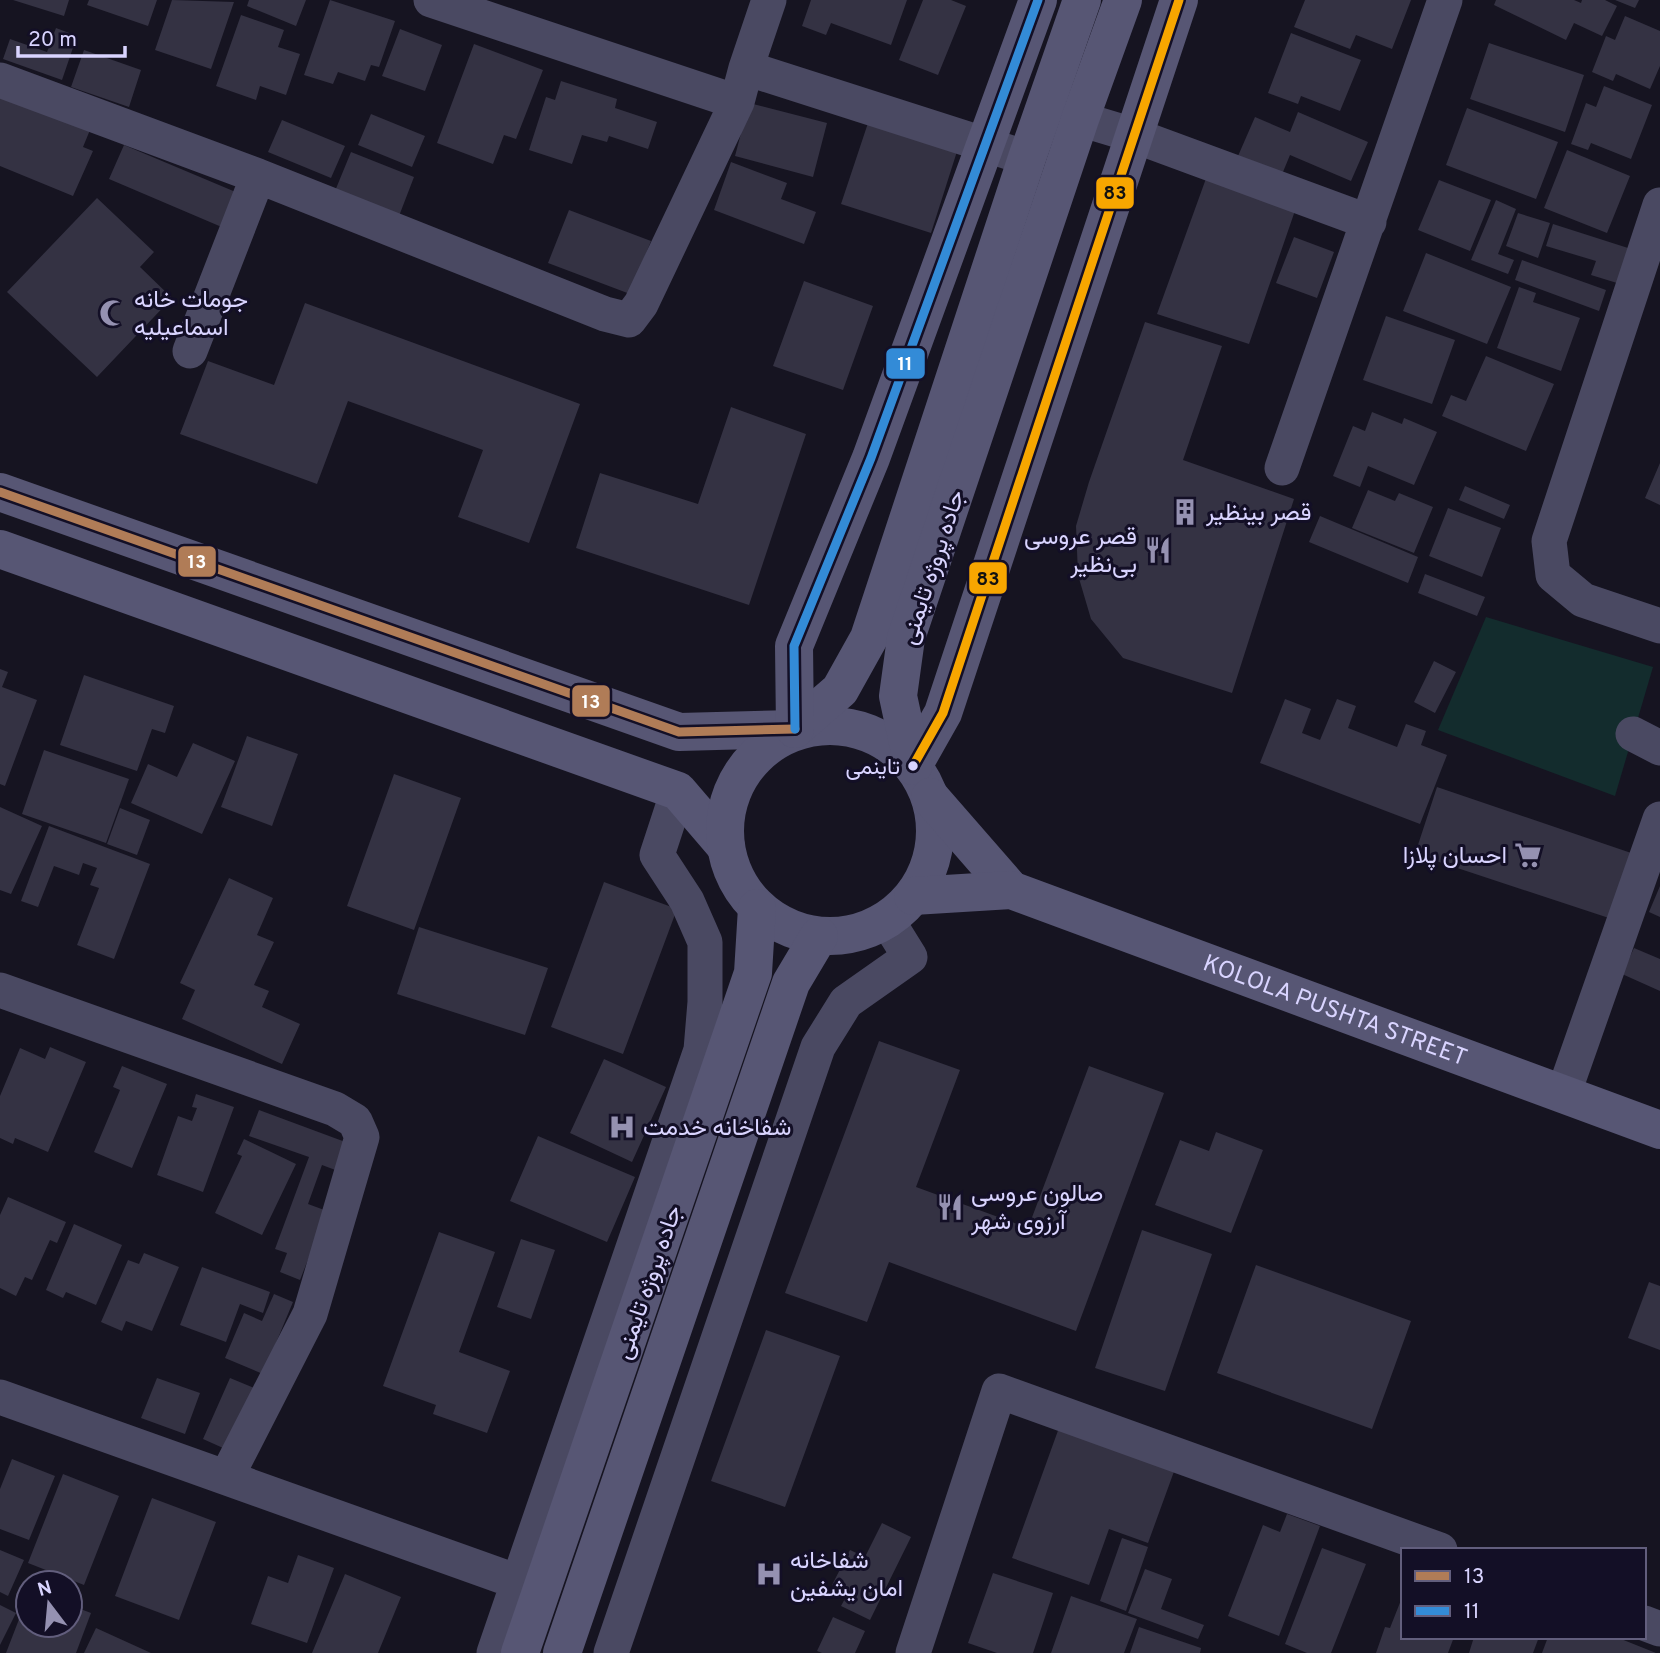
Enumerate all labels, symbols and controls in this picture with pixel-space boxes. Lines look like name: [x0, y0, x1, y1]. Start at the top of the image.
scale bar: [18, 14, 124, 58]
text: 20 m: [28, 27, 77, 54]
line badge: 83: [1095, 176, 1135, 210]
text: 83: [1103, 182, 1127, 206]
place label: جومات خانه اسماعيليه: [134, 286, 248, 344]
mosque icon: جومات خانه اسماعيليه: [98, 298, 128, 328]
line badge: 11: [885, 347, 926, 380]
text: 11: [897, 353, 913, 377]
street label: جاده پروژه تایمنی: [895, 486, 973, 649]
building icon: قصر بینظیر: [1170, 497, 1200, 527]
place label: قصر بینظیر: [1205, 499, 1311, 529]
place label: قصر عروسی بی‌نظیر: [1024, 523, 1137, 581]
restaurant icon: قصر عروسی بی‌نظیر: [1143, 535, 1173, 565]
line badge: 13: [177, 545, 217, 578]
text: 13: [188, 551, 207, 575]
line badge: 83: [968, 561, 1008, 595]
text: 83: [976, 568, 1000, 592]
line badge: 13: [571, 684, 611, 718]
text: 13: [582, 691, 601, 715]
place label: تاینمی: [845, 755, 900, 782]
marker: تاینمی: [906, 759, 920, 773]
supermarket icon: احسان پلازا: [1513, 840, 1543, 870]
place label: احسان پلازا: [1403, 842, 1507, 872]
street label: KOLOLA PUSHTA STREET: [1199, 949, 1471, 1074]
hospital icon: شفاخانه خدمت: [607, 1112, 637, 1142]
place label: شفاخانه خدمت: [643, 1114, 791, 1144]
place label: صالون عروسی آرزوی شهر: [970, 1180, 1103, 1238]
restaurant icon: صالون عروسی آرزوی شهر: [935, 1192, 965, 1222]
street label: جاده پروژه تایمنی: [610, 1202, 690, 1364]
place label: شفاخانه امان یشفین: [790, 1547, 903, 1605]
legend: [1401, 1548, 1646, 1639]
hospital icon: شفاخانه امان یشفین: [754, 1559, 784, 1589]
text: 13: [1464, 1564, 1484, 1591]
north arrow: [14, 1569, 84, 1639]
text: N: [35, 1576, 55, 1603]
text: 11: [1464, 1599, 1480, 1626]

